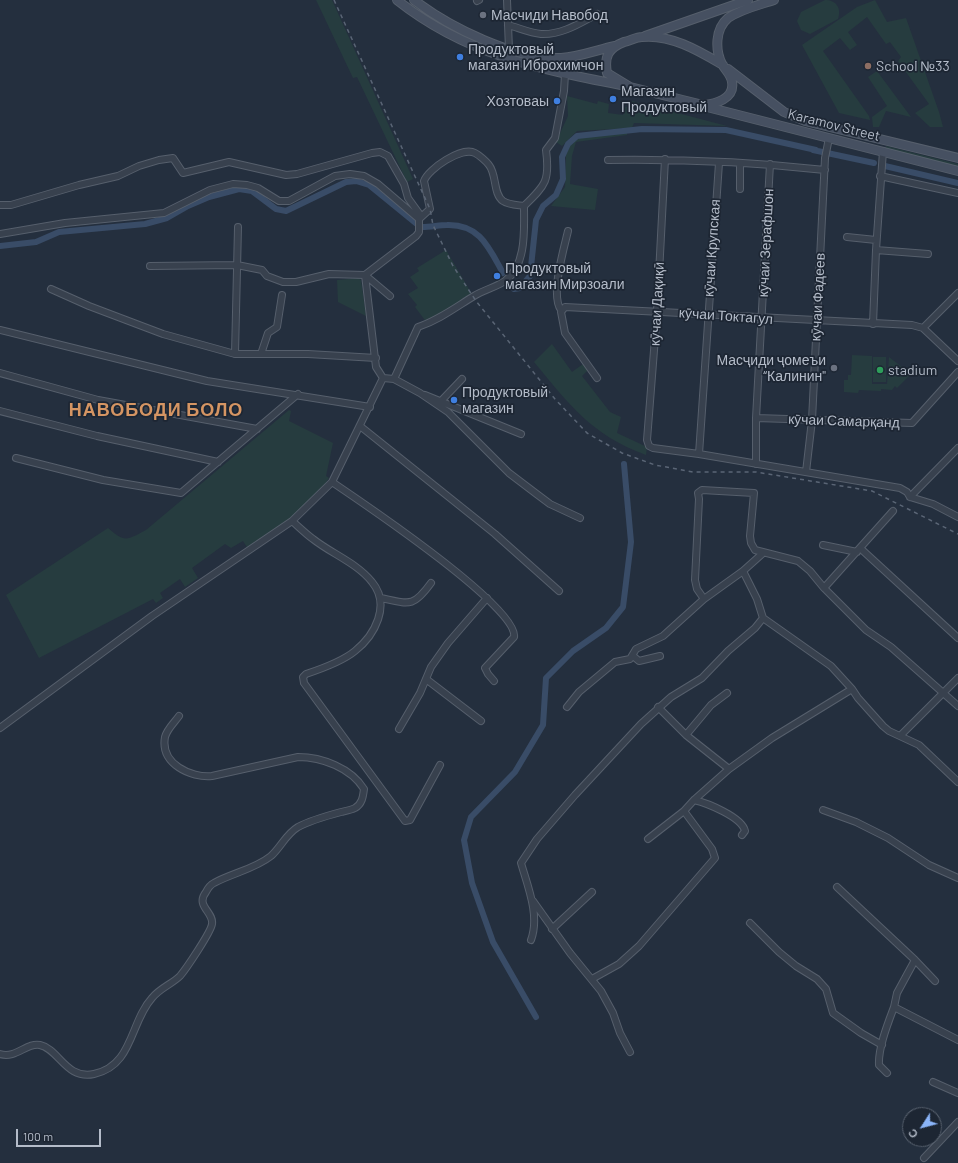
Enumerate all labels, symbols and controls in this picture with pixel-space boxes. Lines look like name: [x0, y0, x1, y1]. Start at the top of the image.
place label: Масчиди Навобод: [491, 7, 608, 23]
marker: Масчиди Навобод: [478, 10, 488, 20]
place label: Продуктовый магазин Иброхимчон: [468, 41, 603, 74]
marker: Продуктовый магазин Иброхимчон: [455, 52, 465, 62]
place label: School №33: [876, 58, 950, 74]
marker: School №33: [863, 61, 873, 71]
place label: Магазин Продуктовый: [621, 83, 707, 116]
place label: Хозтоваы: [487, 93, 549, 109]
marker: Магазин Продуктовый: [608, 94, 618, 104]
marker: Хозтоваы: [552, 96, 562, 106]
street label: Karamov Street: [786, 105, 882, 145]
street label: кӯчаи Зерафшон: [755, 188, 777, 298]
street label: кӯчаи Крупская: [700, 199, 724, 297]
street label: кӯчаи Фадеев: [807, 252, 829, 342]
place label: Продуктовый магазин Мирзоали: [505, 260, 625, 292]
street label: кӯчаи Дақиқӣ: [646, 262, 668, 346]
marker: Продуктовый магазин Мирзоали: [492, 271, 502, 281]
street label: кӯчаи Токтагул: [678, 304, 774, 328]
place label: Масҷиди ҷомеъи “Калинин": [716, 352, 826, 384]
place label: stadium: [888, 362, 937, 378]
marker: Масҷиди ҷомеъи “Калинин": [829, 363, 839, 373]
marker: stadium: [875, 365, 885, 375]
place label: Продуктовый магазин: [462, 384, 548, 416]
marker: Продуктовый магазин: [449, 395, 459, 405]
district label: НАВОБОДИ БОЛО: [69, 399, 243, 421]
street label: кӯчаи Самарқанд: [788, 411, 900, 431]
north arrow: [902, 1107, 942, 1147]
scale bar: [18, 1121, 103, 1147]
text: С: [905, 1127, 920, 1141]
text: 100 m: [23, 1129, 53, 1143]

